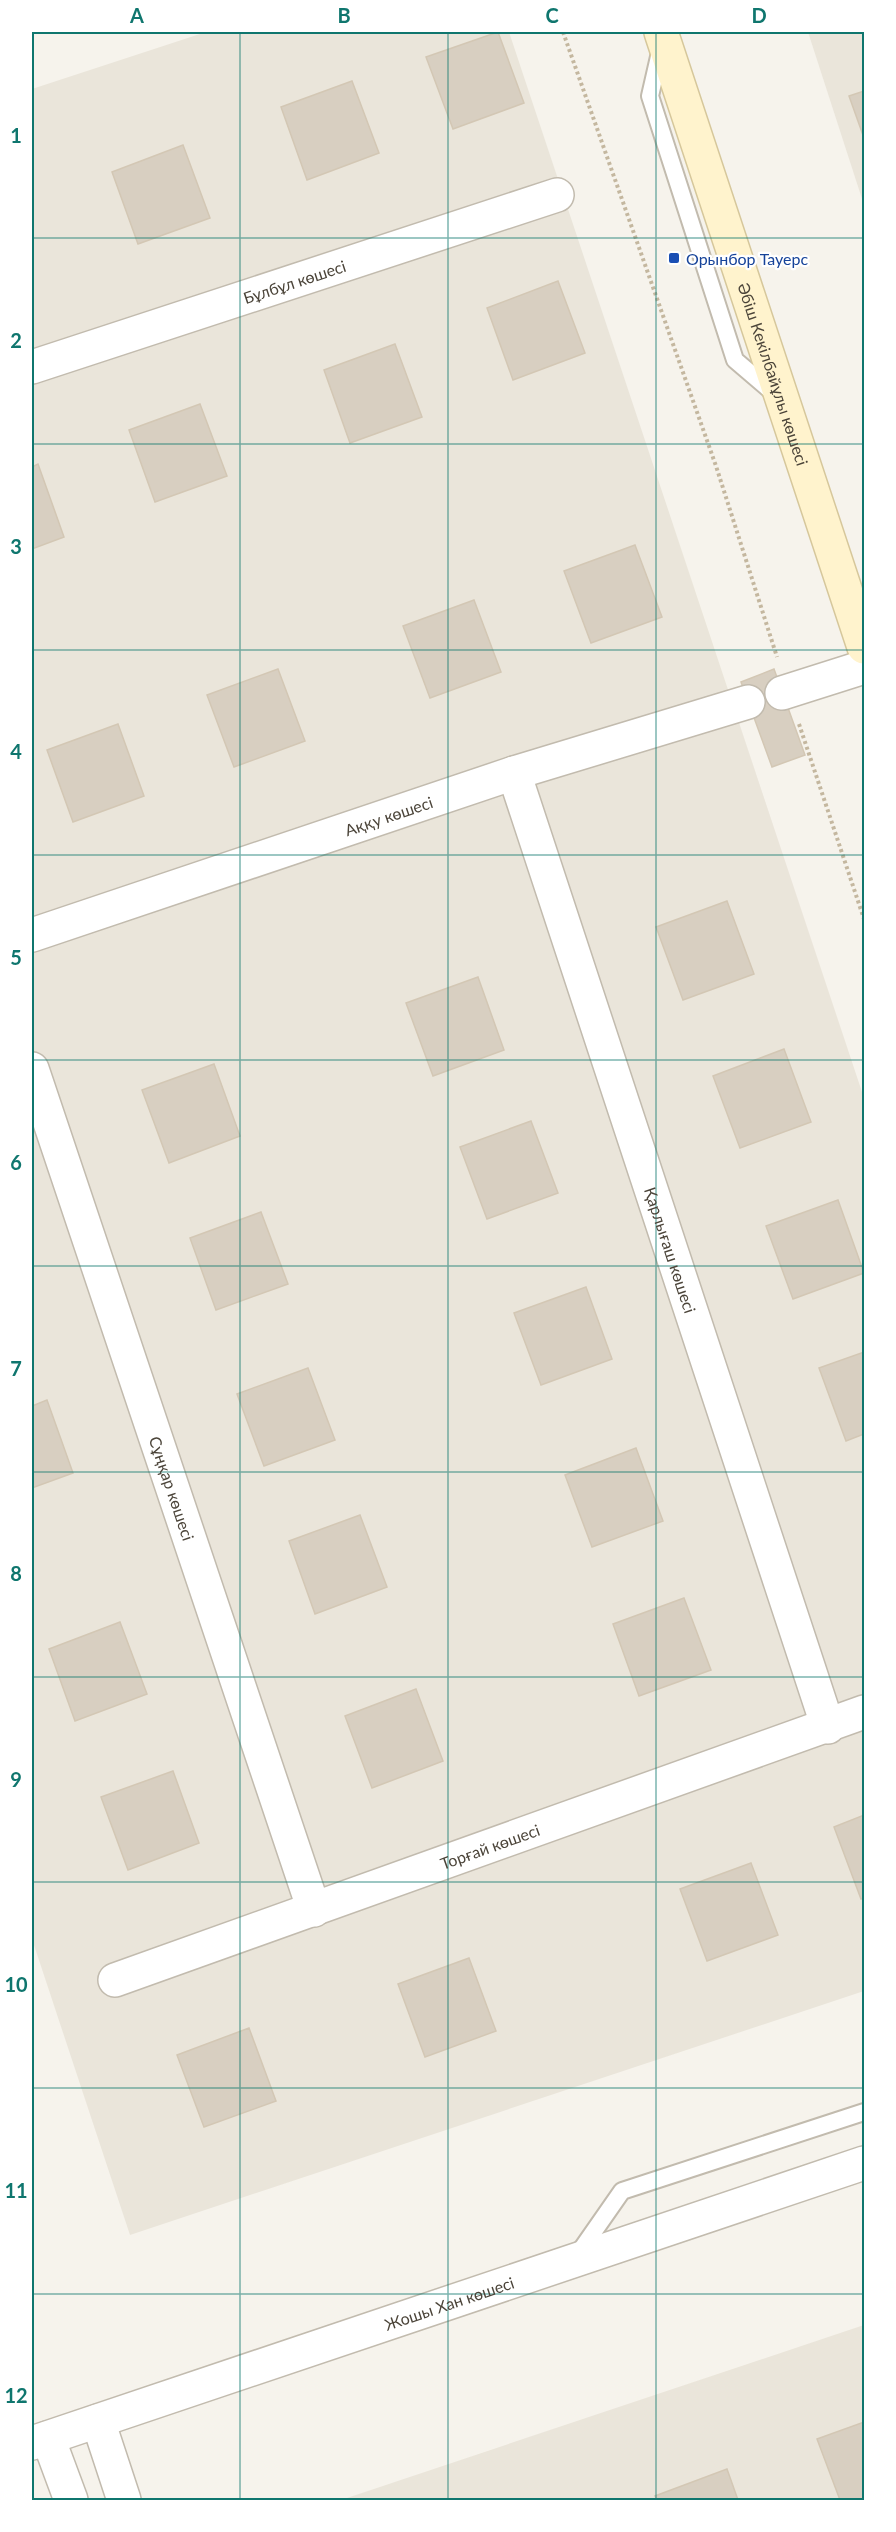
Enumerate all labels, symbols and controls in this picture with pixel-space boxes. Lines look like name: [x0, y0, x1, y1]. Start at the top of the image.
text: A: [129, 3, 144, 27]
text: B: [337, 3, 351, 27]
text: C: [545, 3, 559, 27]
text: D: [751, 3, 767, 27]
text: 1: [10, 123, 22, 147]
place label: Орынбор Тауерс: [686, 249, 808, 268]
marker: Орынбор Тауерс: [667, 251, 681, 265]
street label: Бұлбұл көшесі: [241, 255, 348, 307]
street label: Әбіш Кекілбайұлы көшесі: [735, 280, 813, 468]
text: 2: [10, 328, 22, 352]
text: 3: [10, 534, 22, 558]
text: 4: [10, 739, 22, 763]
street label: Аққу көшесі: [342, 792, 435, 839]
text: 5: [10, 945, 22, 969]
text: 6: [10, 1150, 22, 1174]
street label: Қарлығаш көшесі: [641, 1184, 701, 1315]
text: 7: [10, 1356, 22, 1380]
street label: Сұңқар көшесі: [146, 1434, 199, 1543]
text: 8: [10, 1561, 22, 1585]
text: 9: [10, 1767, 22, 1791]
street label: Торғай көшесі: [437, 1819, 542, 1872]
text: 10: [4, 1972, 28, 1996]
text: 11: [4, 2178, 28, 2202]
street label: Жошы Хан көшесі: [382, 2272, 516, 2333]
text: 12: [4, 2383, 28, 2407]

